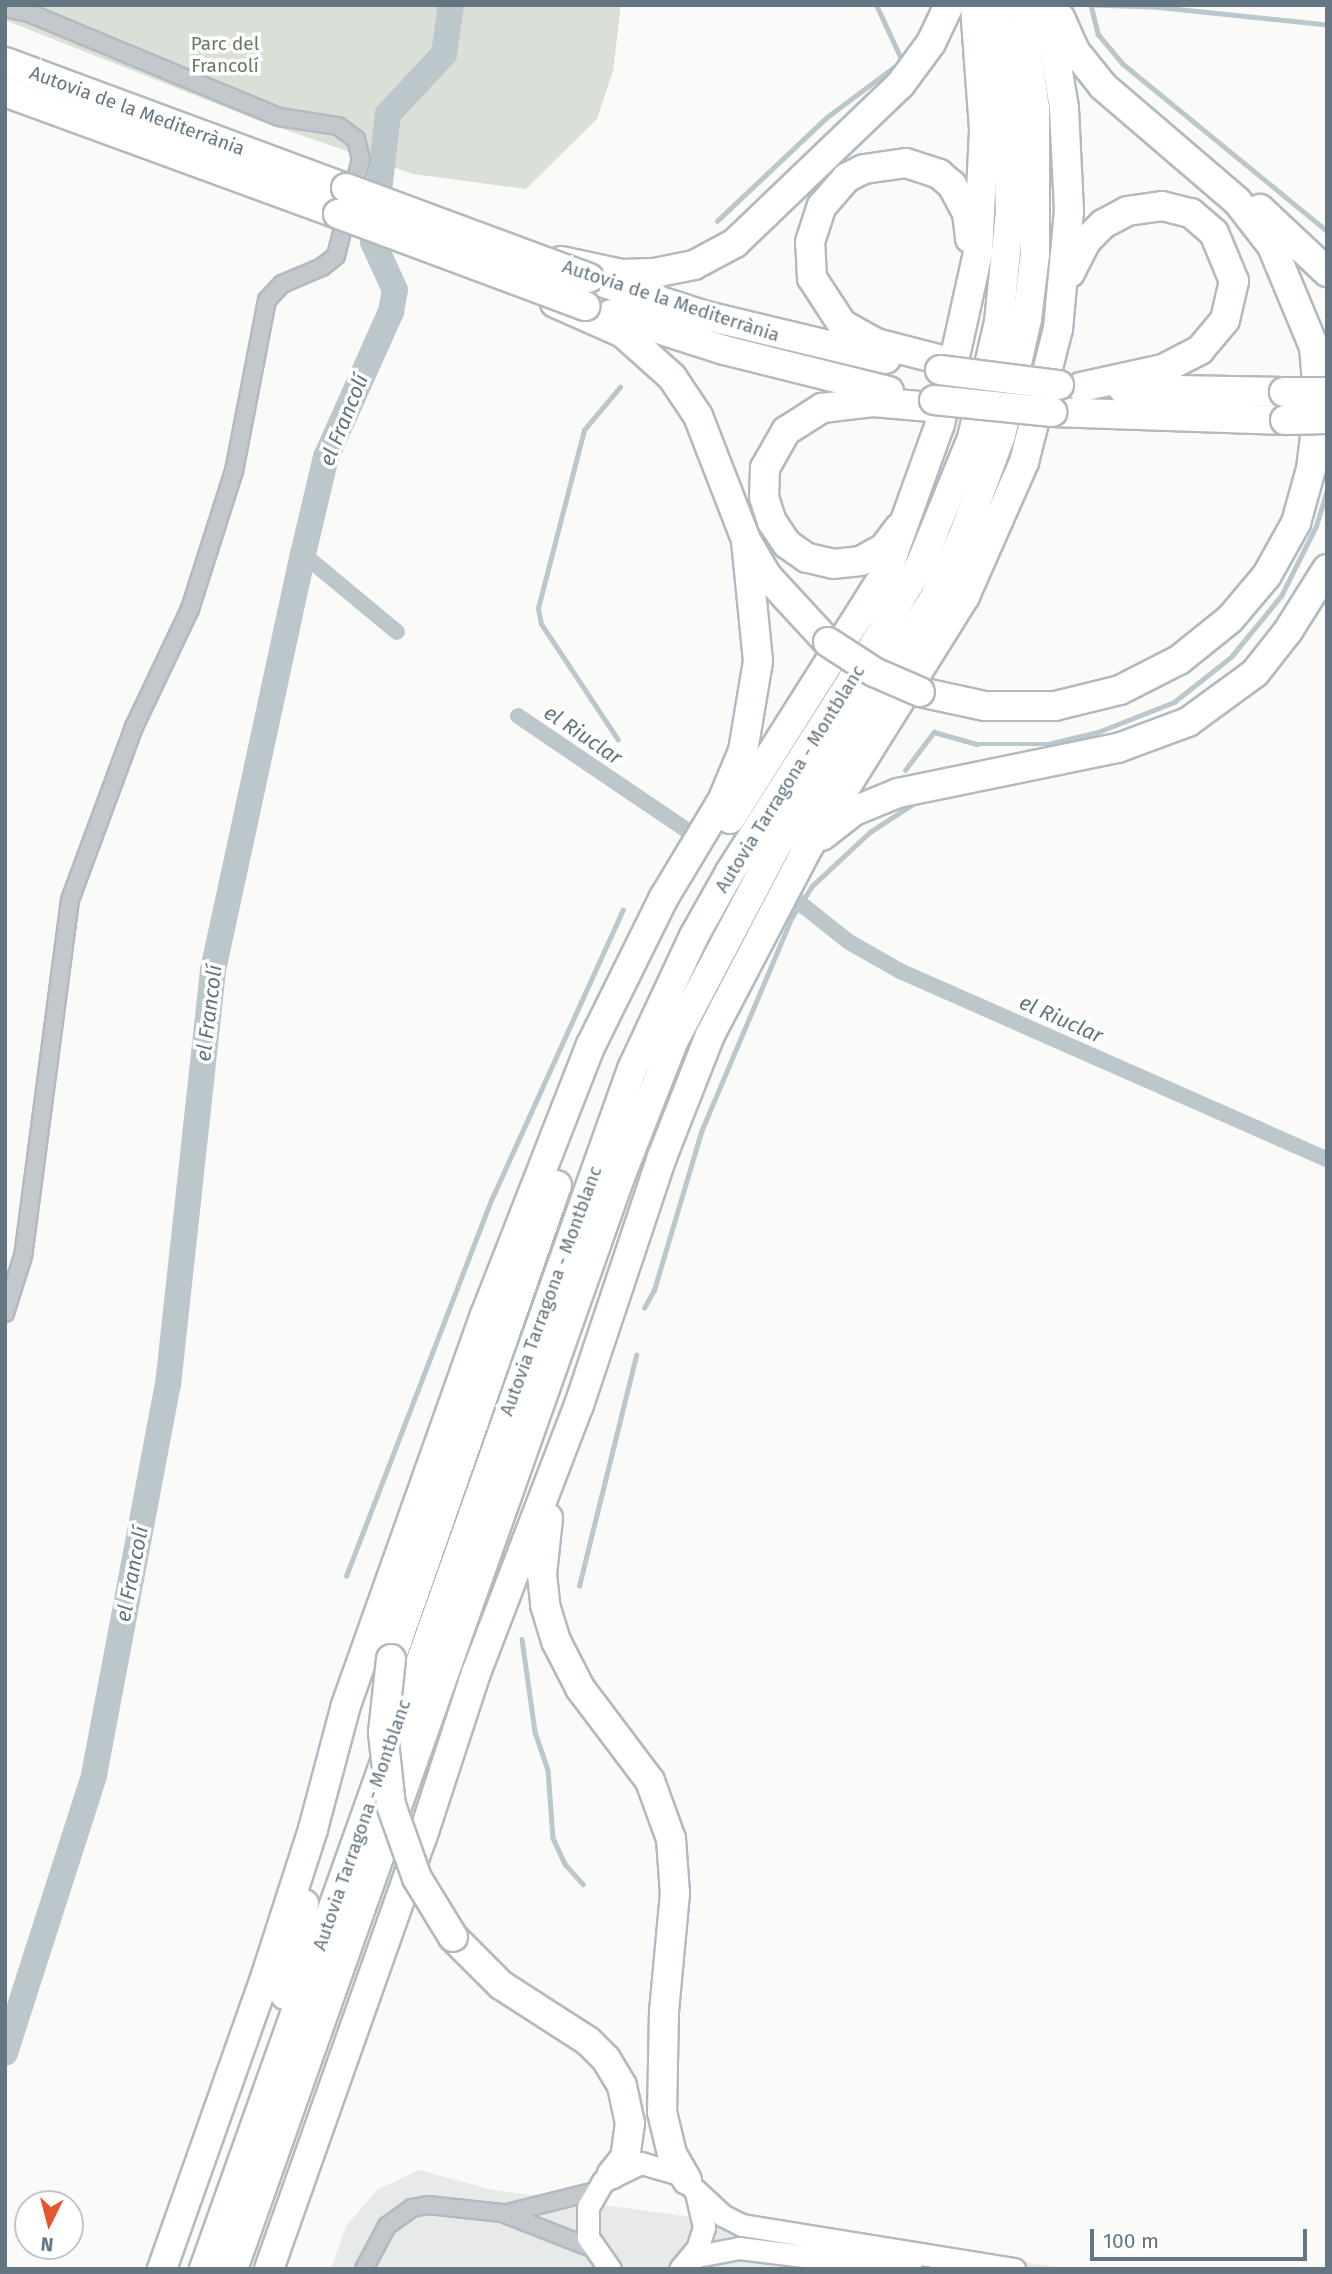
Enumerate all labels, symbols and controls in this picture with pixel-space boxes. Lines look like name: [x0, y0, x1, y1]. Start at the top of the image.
park label: Parc del Francolí: [191, 33, 259, 77]
street label: Autovia de la Mediterrània: [26, 61, 248, 161]
street label: Autovia de la Mediterrània: [559, 255, 783, 347]
water label: el Francolí: [314, 370, 374, 470]
street label: Autovia Tarragona - Montblanc: [710, 661, 870, 897]
water label: el Riuclar: [539, 700, 627, 770]
water label: el Francolí: [191, 963, 227, 1063]
water label: el Riuclar: [1015, 989, 1107, 1049]
street label: Autovia Tarragona - Montblanc: [495, 1163, 607, 1419]
water label: el Francolí: [110, 1524, 154, 1624]
street label: Autovia Tarragona - Montblanc: [308, 1696, 416, 1954]
north arrow: [14, 2190, 84, 2260]
scale bar: [1094, 2214, 1311, 2258]
text: 100 m: [1103, 2228, 1159, 2254]
text: N: [39, 2232, 54, 2256]

